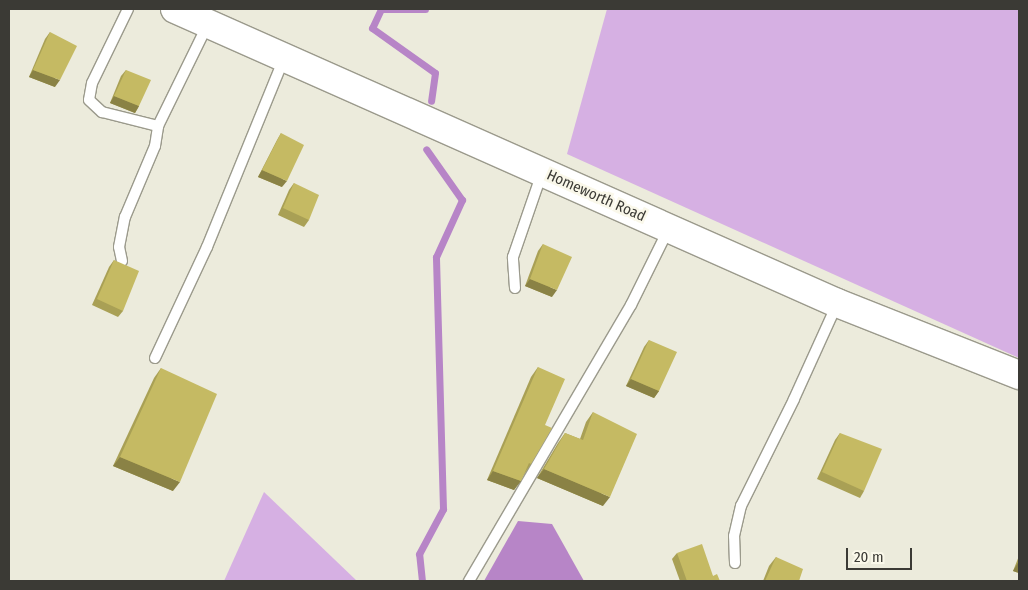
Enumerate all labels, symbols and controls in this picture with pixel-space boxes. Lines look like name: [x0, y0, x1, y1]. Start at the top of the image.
street label: Homeworth Road: [544, 166, 648, 226]
scale bar: [848, 538, 914, 570]
text: 20 m: [854, 548, 884, 566]

